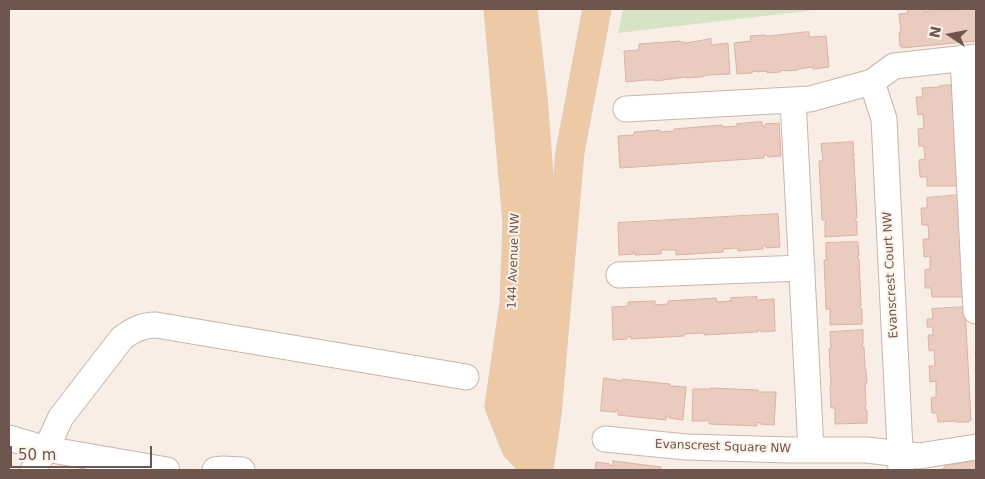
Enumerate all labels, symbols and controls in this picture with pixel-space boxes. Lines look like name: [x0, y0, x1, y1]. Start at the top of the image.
north arrow: [925, 10, 975, 60]
text: N: [926, 25, 944, 39]
street label: Evanscrest Court NW: [880, 211, 902, 339]
street label: 144 Avenue NW: [505, 213, 523, 309]
scale bar: [12, 436, 155, 468]
street label: Evanscrest Square NW: [655, 437, 791, 457]
text: 50 m: [18, 446, 56, 464]

